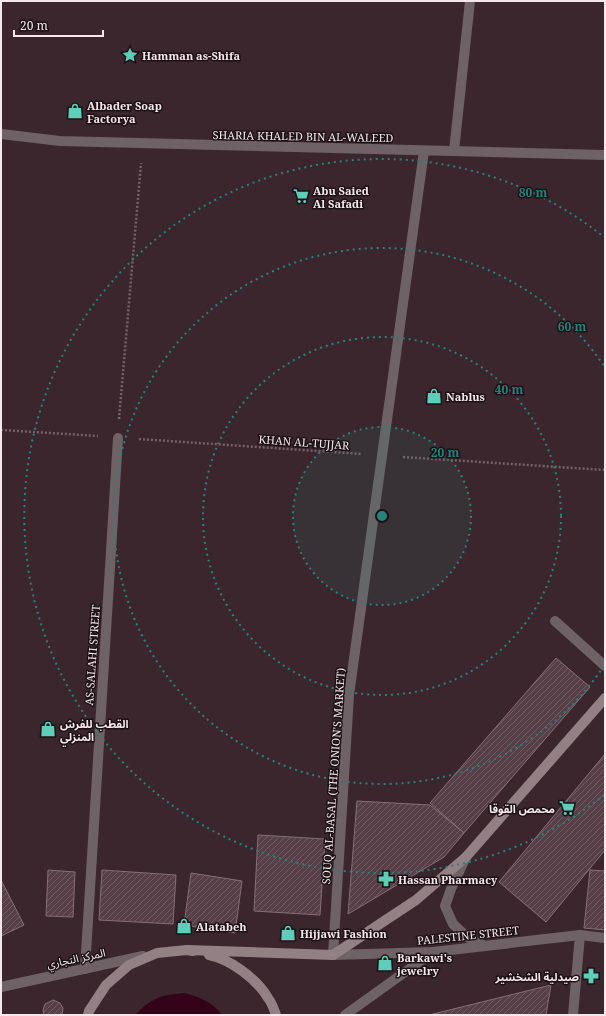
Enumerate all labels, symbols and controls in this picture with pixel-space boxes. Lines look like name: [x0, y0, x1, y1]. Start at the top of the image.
scale bar: [14, 12, 103, 38]
text: 20 m: [20, 17, 48, 34]
place icon: Hamman as-Shifa: [121, 46, 139, 64]
place label: Hamman as-Shifa: [142, 48, 240, 63]
place label: Albader Soap Factorya: [87, 98, 162, 126]
shop icon: Albader Soap Factorya: [66, 102, 84, 120]
street label: SHARIA KHALED BIN AL-WALEED: [213, 127, 393, 145]
place label: Abu Saied Al Safadi: [313, 183, 369, 211]
text: 80 m: [519, 184, 547, 201]
supermarket icon: Abu Saied Al Safadi: [292, 187, 310, 205]
text: 60 m: [558, 318, 586, 335]
text: 40 m: [495, 381, 523, 398]
shop icon: Nablus: [425, 387, 443, 405]
place label: Nablus: [446, 389, 485, 404]
street label: KHAN AL-TUJJAR: [258, 431, 351, 453]
text: 20 m: [431, 444, 459, 461]
centre of rings: [375, 509, 389, 523]
street label: AS-SALAHI STREET: [81, 604, 103, 706]
street label: SOUQ AL-BASAL (THE ONION'S MARKET): [318, 667, 348, 885]
place label: القطب للفرش المنزلي: [60, 716, 128, 746]
shop icon: القطب للفرش المنزلي: [39, 720, 57, 738]
supermarket icon: محمص القوقا: [558, 799, 576, 817]
place label: محمص القوقا: [489, 801, 555, 816]
pharmacy icon: Hassan Pharmacy: [377, 870, 395, 888]
place label: Hassan Pharmacy: [398, 872, 498, 887]
shop icon: Alatabeh: [175, 917, 193, 935]
place label: Alatabeh: [196, 919, 247, 934]
street label: PALESTINE STREET: [416, 922, 520, 948]
shop icon: Hijjawi Fashion: [279, 924, 297, 942]
place label: Hijjawi Fashion: [300, 926, 387, 941]
street label: المركز التجاري: [45, 944, 107, 974]
place label: Barkawi's jewelry: [396, 950, 452, 978]
shop icon: Barkawi's jewelry: [376, 954, 394, 972]
pharmacy icon: صيدلية الشخشير: [582, 967, 600, 985]
place label: صيدلية الشخشير: [494, 969, 579, 984]

